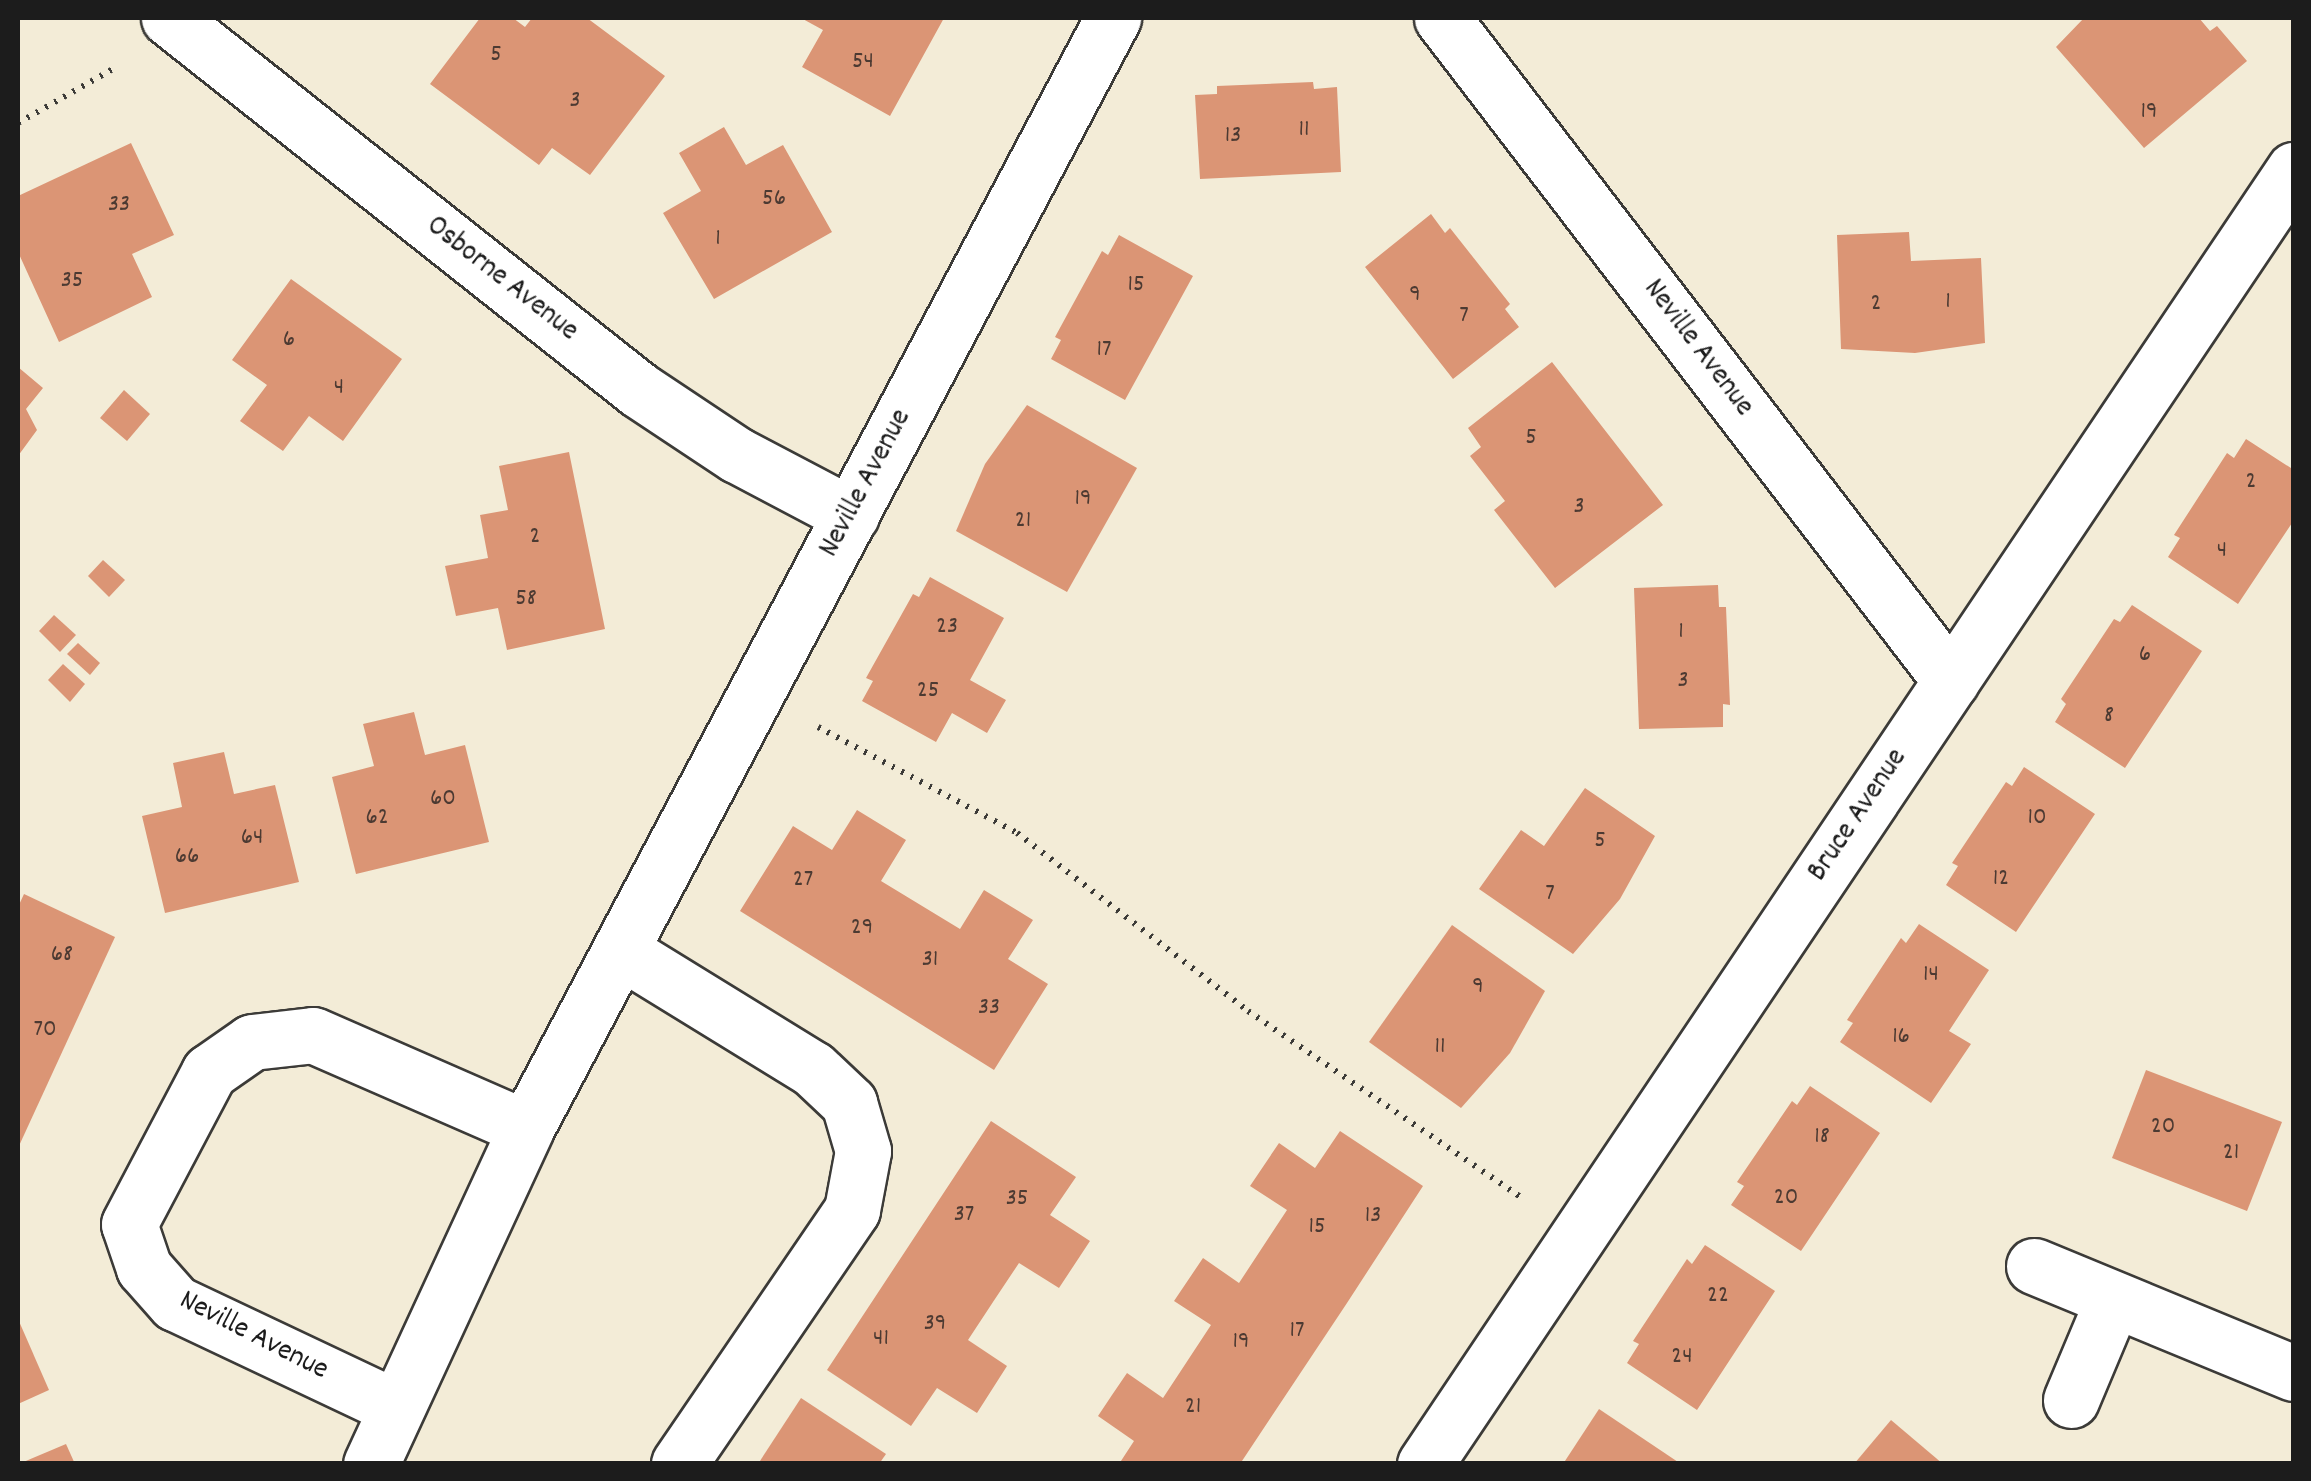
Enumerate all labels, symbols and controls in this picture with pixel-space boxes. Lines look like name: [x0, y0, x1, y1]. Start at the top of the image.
house number: 5: [490, 40, 502, 70]
house number: 54: [852, 47, 874, 77]
house number: 3: [569, 86, 581, 116]
house number: 19: [2141, 97, 2157, 127]
house number: 11: [1299, 115, 1309, 145]
house number: 13: [1225, 121, 1241, 151]
house number: 56: [762, 184, 786, 214]
house number: 33: [108, 190, 130, 220]
street label: Osborne Avenue: [418, 209, 584, 351]
house number: 1: [715, 224, 721, 254]
house number: 35: [61, 266, 83, 296]
house number: 15: [1127, 270, 1145, 300]
street label: Neville Avenue: [1634, 273, 1760, 425]
house number: 9: [1409, 280, 1421, 310]
house number: 1: [1945, 287, 1951, 317]
house number: 2: [1871, 289, 1881, 319]
house number: 7: [1459, 301, 1469, 331]
house number: 6: [283, 325, 295, 355]
house number: 17: [1096, 335, 1112, 365]
house number: 4: [334, 373, 344, 403]
street label: Neville Avenue: [813, 404, 921, 564]
house number: 5: [1525, 423, 1537, 453]
house number: 2: [2246, 467, 2256, 497]
house number: 19: [1075, 484, 1091, 514]
house number: 3: [1573, 492, 1585, 522]
house number: 21: [1015, 506, 1031, 536]
house number: 2: [530, 522, 540, 552]
house number: 4: [2217, 536, 2227, 566]
house number: 58: [515, 584, 537, 614]
house number: 23: [936, 612, 958, 642]
house number: 1: [1678, 617, 1684, 647]
house number: 6: [2139, 640, 2151, 670]
house number: 3: [1677, 666, 1689, 696]
house number: 25: [917, 676, 939, 706]
house number: 8: [2104, 701, 2114, 731]
street label: Bruce Avenue: [1801, 743, 1917, 889]
house number: 60: [430, 784, 456, 814]
house number: 62: [365, 803, 389, 833]
house number: 10: [2027, 803, 2047, 833]
house number: 64: [241, 823, 263, 853]
house number: 5: [1594, 826, 1606, 856]
house number: 66: [175, 842, 199, 872]
house number: 12: [1993, 864, 2009, 894]
house number: 27: [793, 865, 813, 895]
house number: 7: [1545, 879, 1555, 909]
house number: 29: [851, 913, 873, 943]
house number: 68: [51, 940, 73, 970]
house number: 31: [922, 945, 938, 975]
house number: 14: [1923, 960, 1939, 990]
house number: 9: [1472, 972, 1484, 1002]
house number: 33: [978, 993, 1000, 1023]
house number: 70: [33, 1015, 57, 1045]
house number: 16: [1892, 1022, 1910, 1052]
house number: 11: [1435, 1032, 1445, 1062]
house number: 20: [2151, 1112, 2175, 1142]
house number: 18: [1814, 1122, 1830, 1152]
house number: 21: [2223, 1138, 2239, 1168]
house number: 20: [1774, 1183, 1798, 1213]
house number: 35: [1006, 1184, 1028, 1214]
house number: 37: [954, 1200, 974, 1230]
house number: 13: [1365, 1201, 1381, 1231]
house number: 15: [1308, 1212, 1326, 1242]
house number: 22: [1707, 1281, 1729, 1311]
street label: Neville Avenue: [172, 1284, 334, 1390]
house number: 39: [924, 1309, 946, 1339]
house number: 17: [1289, 1316, 1305, 1346]
house number: 41: [873, 1324, 889, 1354]
house number: 19: [1233, 1327, 1249, 1357]
house number: 24: [1671, 1342, 1693, 1372]
house number: 21: [1185, 1392, 1201, 1422]

